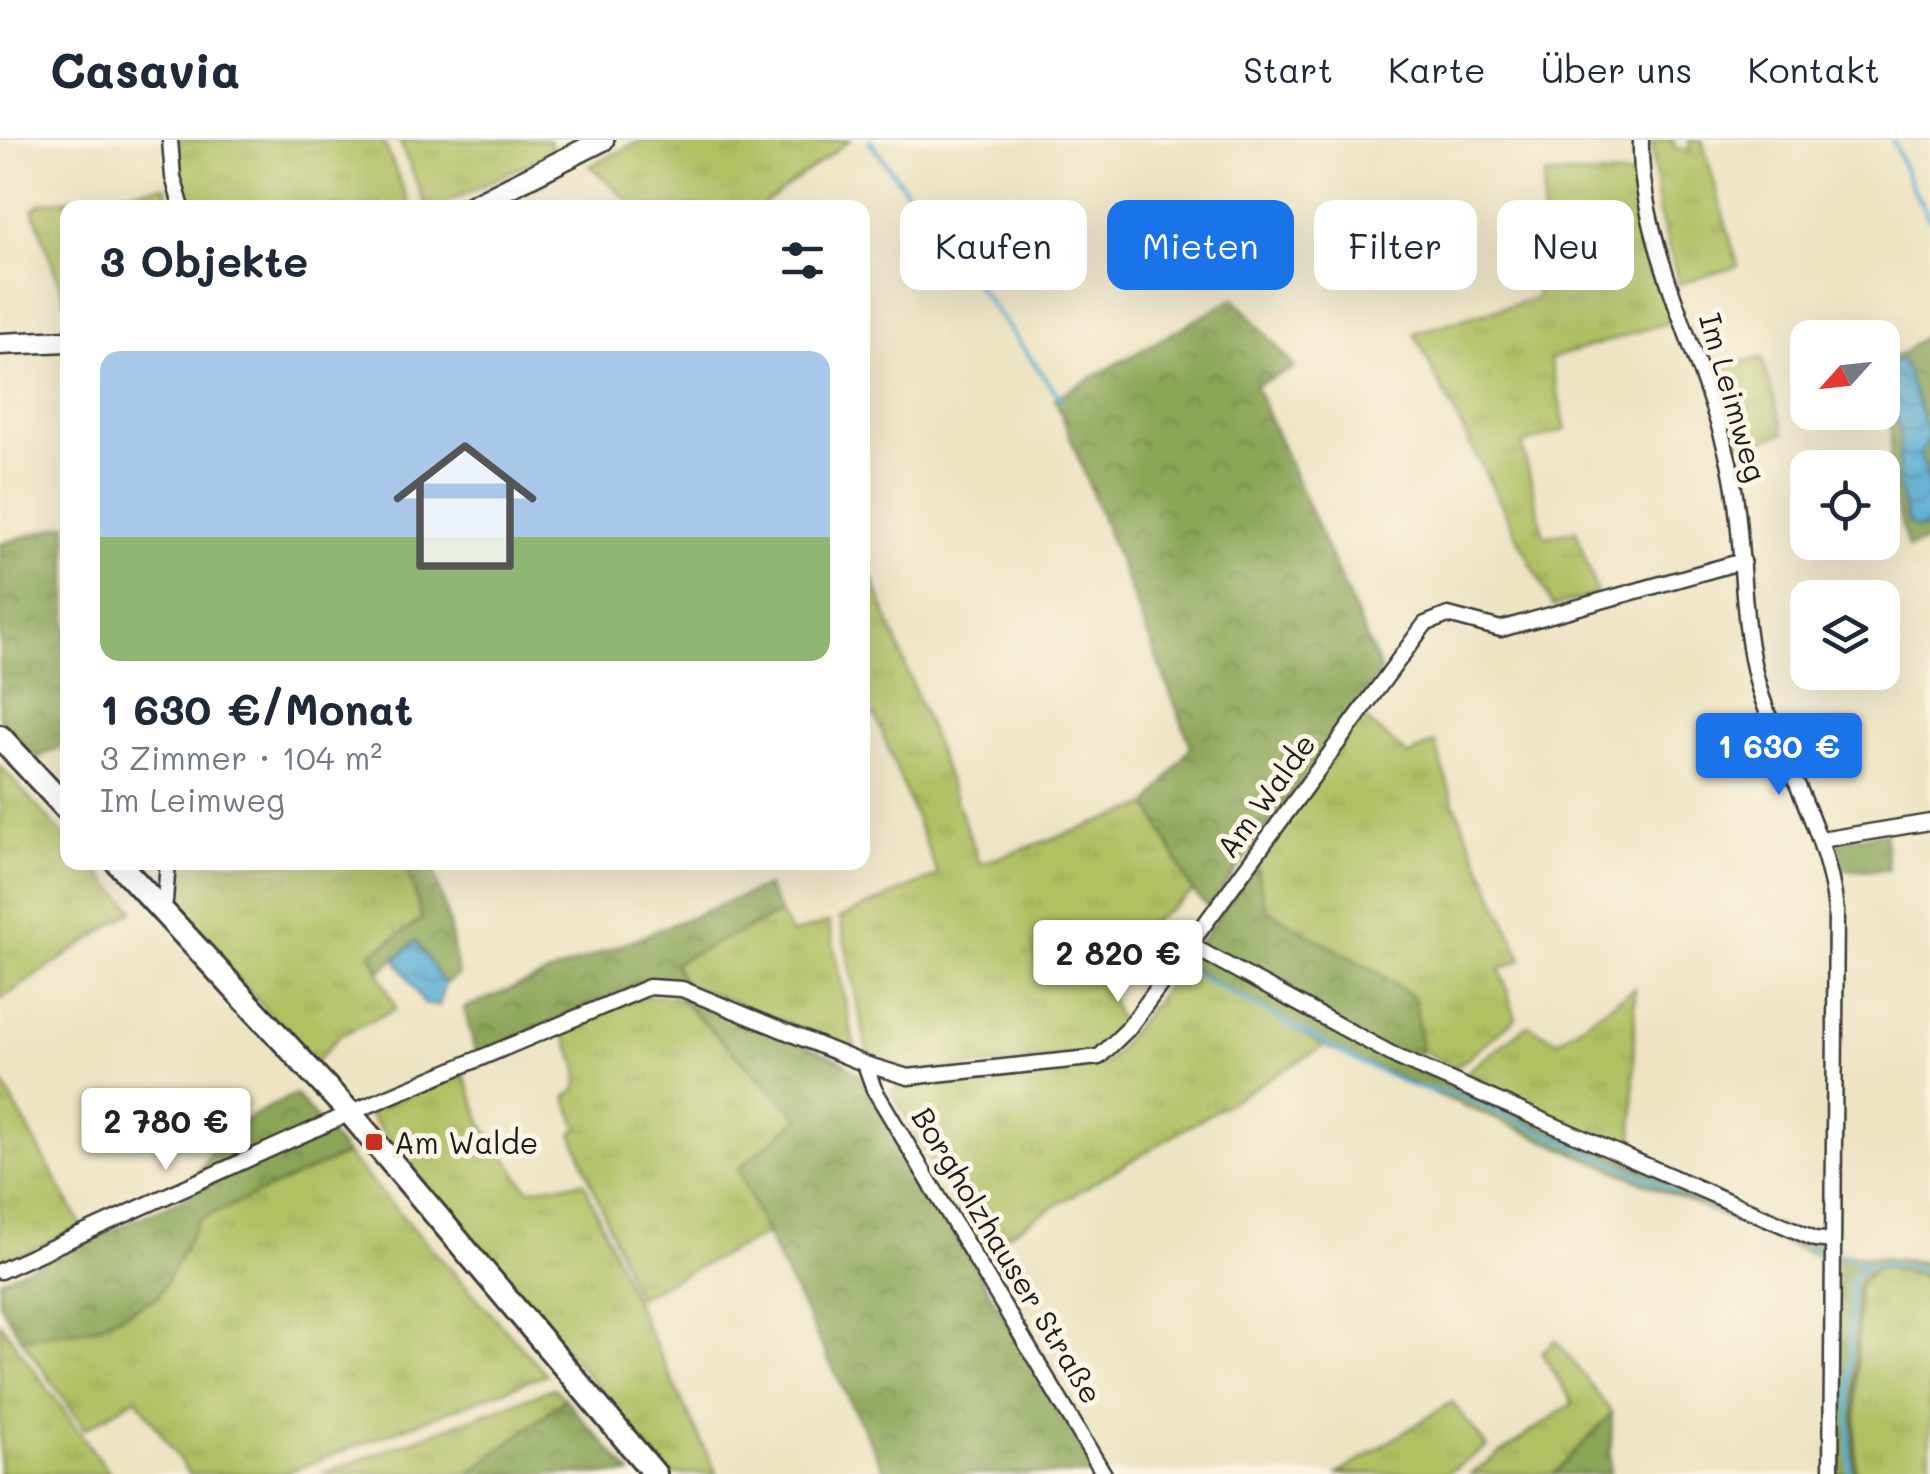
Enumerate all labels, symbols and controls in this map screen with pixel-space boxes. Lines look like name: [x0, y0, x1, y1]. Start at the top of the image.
text: Casavia: [50, 38, 240, 100]
text: Start: [1243, 46, 1333, 92]
text: Karte: [1388, 46, 1486, 92]
text: Über uns: [1541, 46, 1692, 92]
text: Kontakt: [1747, 46, 1880, 92]
chip: Kaufen: [900, 200, 1087, 290]
chip: Mieten: [1107, 200, 1294, 290]
chip: Filter: [1314, 200, 1477, 290]
chip: Neu: [1497, 200, 1634, 290]
text: 3 Objekte: [100, 233, 308, 288]
icon: filters: [775, 233, 830, 288]
street label: Im Leimweg: [1691, 308, 1777, 486]
north arrow: [1790, 320, 1900, 430]
map controls: [1790, 320, 1900, 690]
icon: home: [375, 416, 555, 596]
button: locate: [1790, 450, 1900, 560]
button: layers: [1790, 580, 1900, 690]
text: 1 630 €/Monat: [100, 681, 413, 736]
pin: 1 630 €: [1687, 713, 1871, 798]
text: 1 630 €: [1718, 724, 1840, 766]
street label: Am Walde: [1206, 725, 1324, 865]
text: 3 Zimmer · 104 m²: [100, 736, 382, 778]
text: Im Leimweg: [100, 778, 285, 820]
pin: 2 820 €: [1026, 920, 1210, 1005]
text: 2 820 €: [1055, 931, 1181, 973]
pin: 2 780 €: [74, 1088, 258, 1173]
text: 2 780 €: [103, 1099, 229, 1141]
street label: Borgholzhauser Straße: [904, 1099, 1112, 1411]
place label: Am Walde: [394, 1122, 538, 1162]
marker: Am Walde: [363, 1131, 385, 1153]

